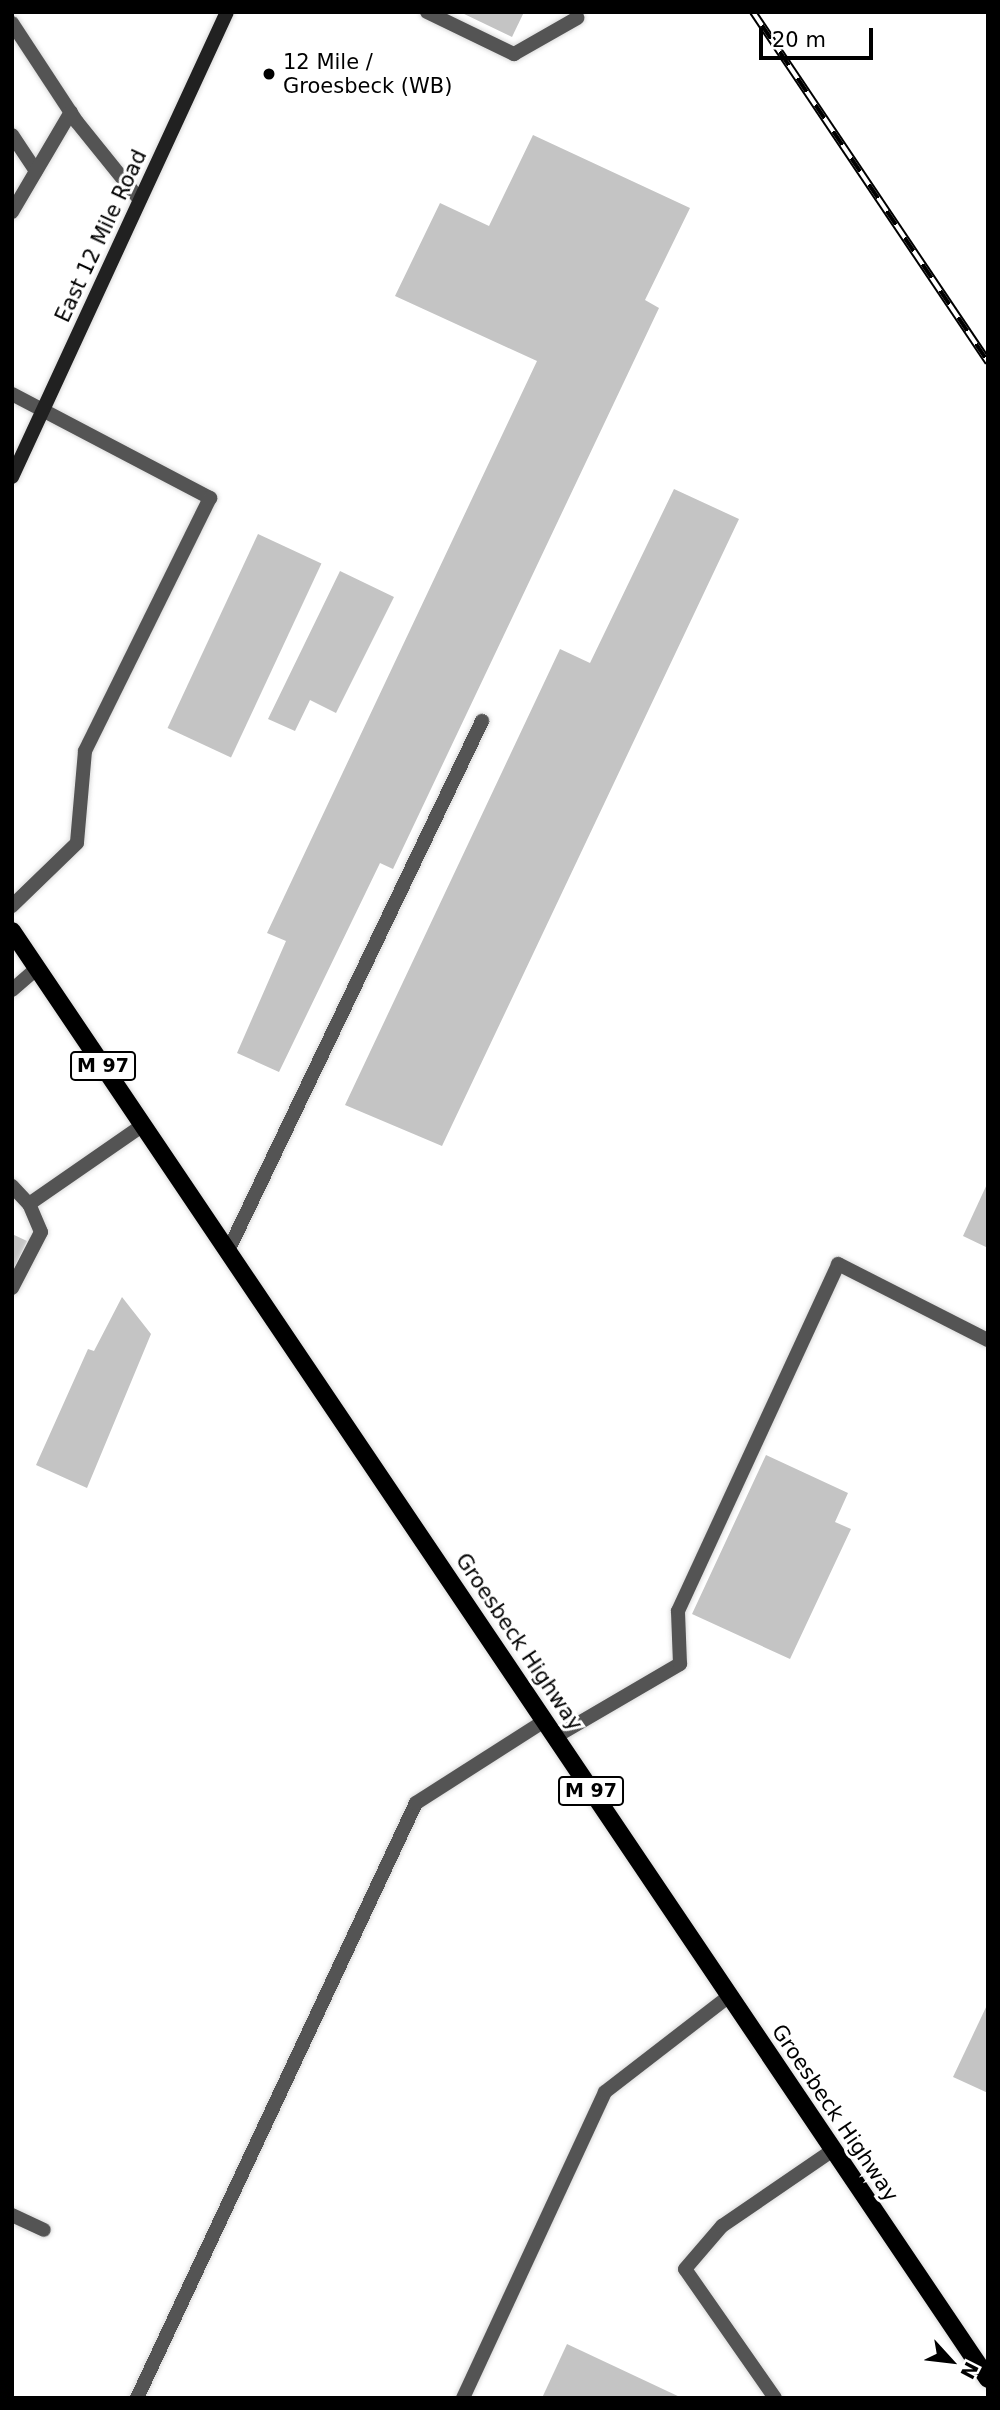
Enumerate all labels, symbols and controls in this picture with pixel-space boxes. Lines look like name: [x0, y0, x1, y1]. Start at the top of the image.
scale bar: [762, 14, 876, 58]
text: 20 m: [772, 28, 826, 52]
place label: 12 Mile / Groesbeck (WB): [283, 49, 452, 99]
marker: 12 Mile / Groesbeck (WB): [261, 66, 277, 82]
street label: East 12 Mile Road: [50, 146, 152, 326]
road number: M 97: [70, 1050, 136, 1082]
street label: Groesbeck Highway: [450, 1549, 588, 1735]
road number: M 97: [558, 1776, 624, 1806]
street label: Groesbeck Highway: [766, 2020, 904, 2206]
north arrow: [916, 2326, 986, 2396]
text: N: [956, 2358, 983, 2383]

